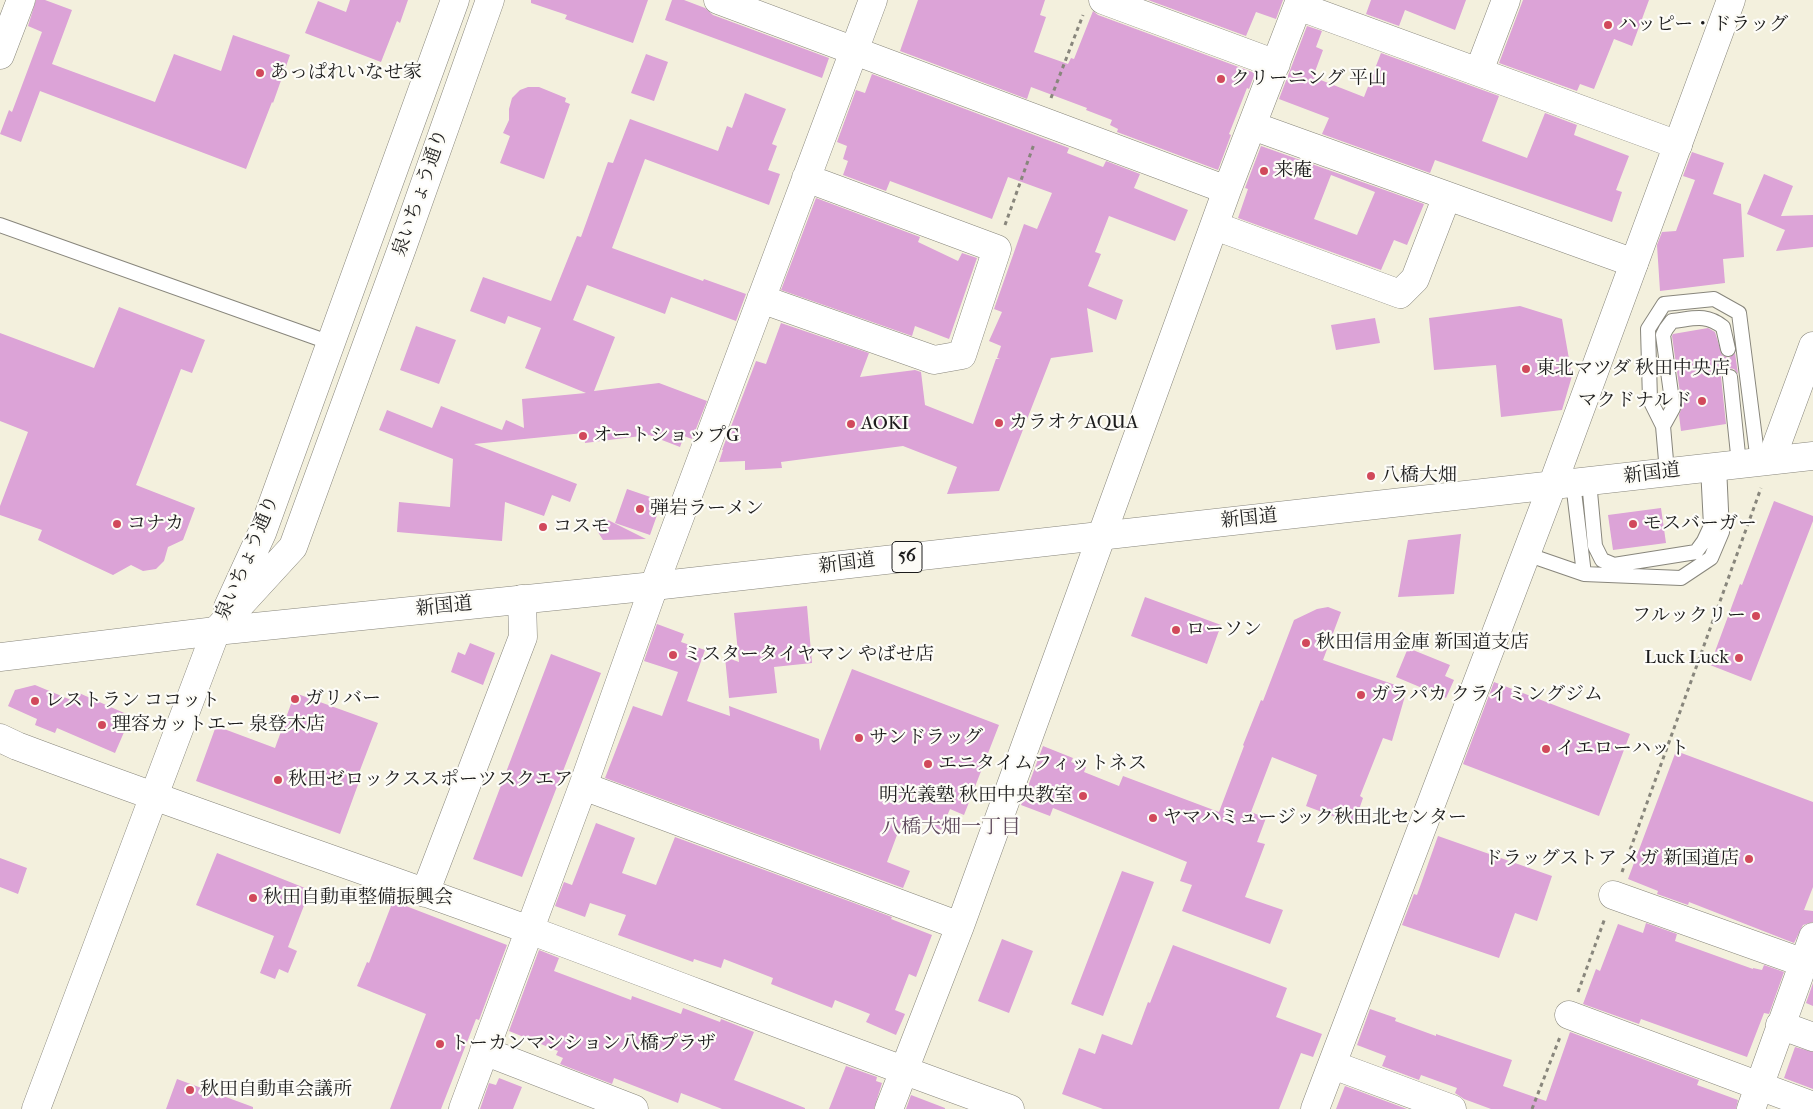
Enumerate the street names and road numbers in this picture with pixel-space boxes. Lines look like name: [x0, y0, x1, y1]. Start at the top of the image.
street label: 泉いちょう通り: [389, 126, 453, 260]
street label: 新国道: [1622, 459, 1682, 489]
street label: 泉いちょう通り: [212, 492, 284, 624]
street label: 新国道: [1219, 505, 1279, 533]
road number: 56: [892, 542, 922, 572]
street label: 新国道: [817, 549, 877, 579]
street label: 新国道: [414, 593, 474, 621]

